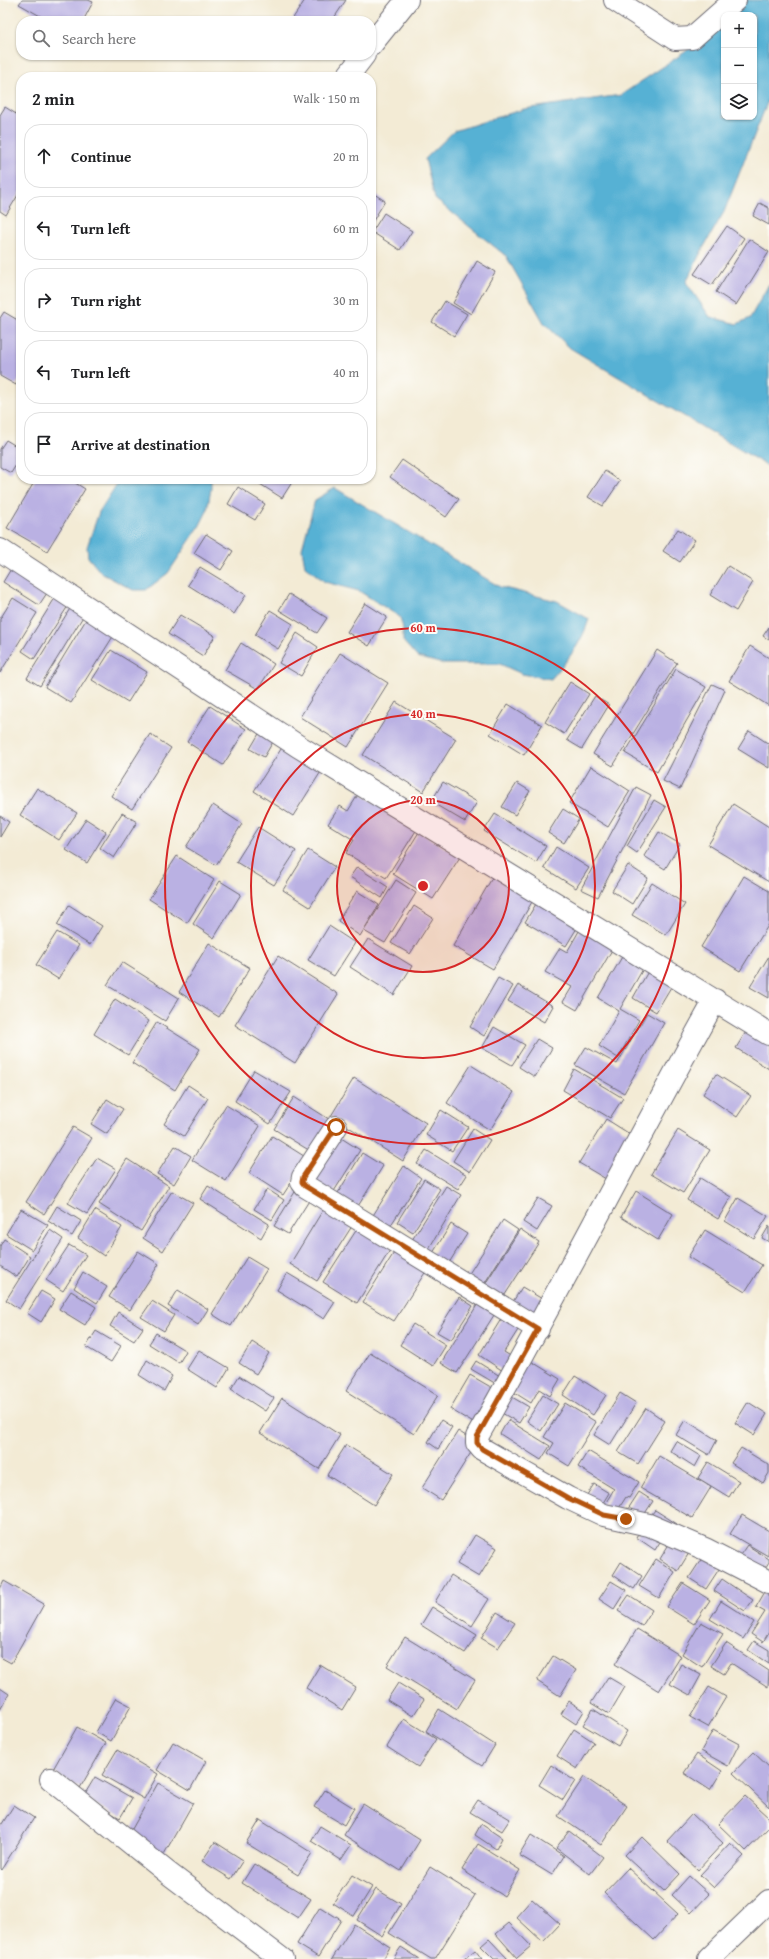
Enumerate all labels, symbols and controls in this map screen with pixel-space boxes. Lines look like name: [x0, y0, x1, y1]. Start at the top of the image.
map controls: [721, 12, 757, 120]
button: +: [721, 12, 757, 48]
search box: [16, 16, 376, 60]
icon: search: [30, 27, 52, 49]
text: Search here: [62, 28, 136, 49]
button: −: [721, 48, 757, 84]
button: layers: [721, 84, 757, 120]
text: 2 min: [32, 86, 74, 111]
text: Walk · 150 m: [293, 89, 360, 108]
icon: ahead: [33, 145, 55, 167]
text: Continue: [71, 146, 132, 167]
text: 20 m: [333, 147, 359, 166]
icon: left: [33, 217, 55, 239]
text: Turn left: [71, 218, 130, 239]
text: 60 m: [333, 219, 359, 238]
icon: right: [33, 289, 55, 311]
text: Turn right: [71, 290, 142, 311]
text: 30 m: [333, 291, 359, 310]
icon: left: [33, 361, 55, 383]
text: Turn left: [71, 362, 130, 383]
text: 40 m: [333, 363, 359, 382]
icon: arrive: [33, 433, 55, 455]
text: Arrive at destination: [71, 434, 210, 455]
text: 60 m: [410, 619, 436, 636]
text: 40 m: [410, 705, 436, 722]
text: 20 m: [410, 791, 436, 808]
centre of rings: [416, 879, 430, 893]
route start: [327, 1118, 345, 1136]
route end: [617, 1510, 635, 1528]

